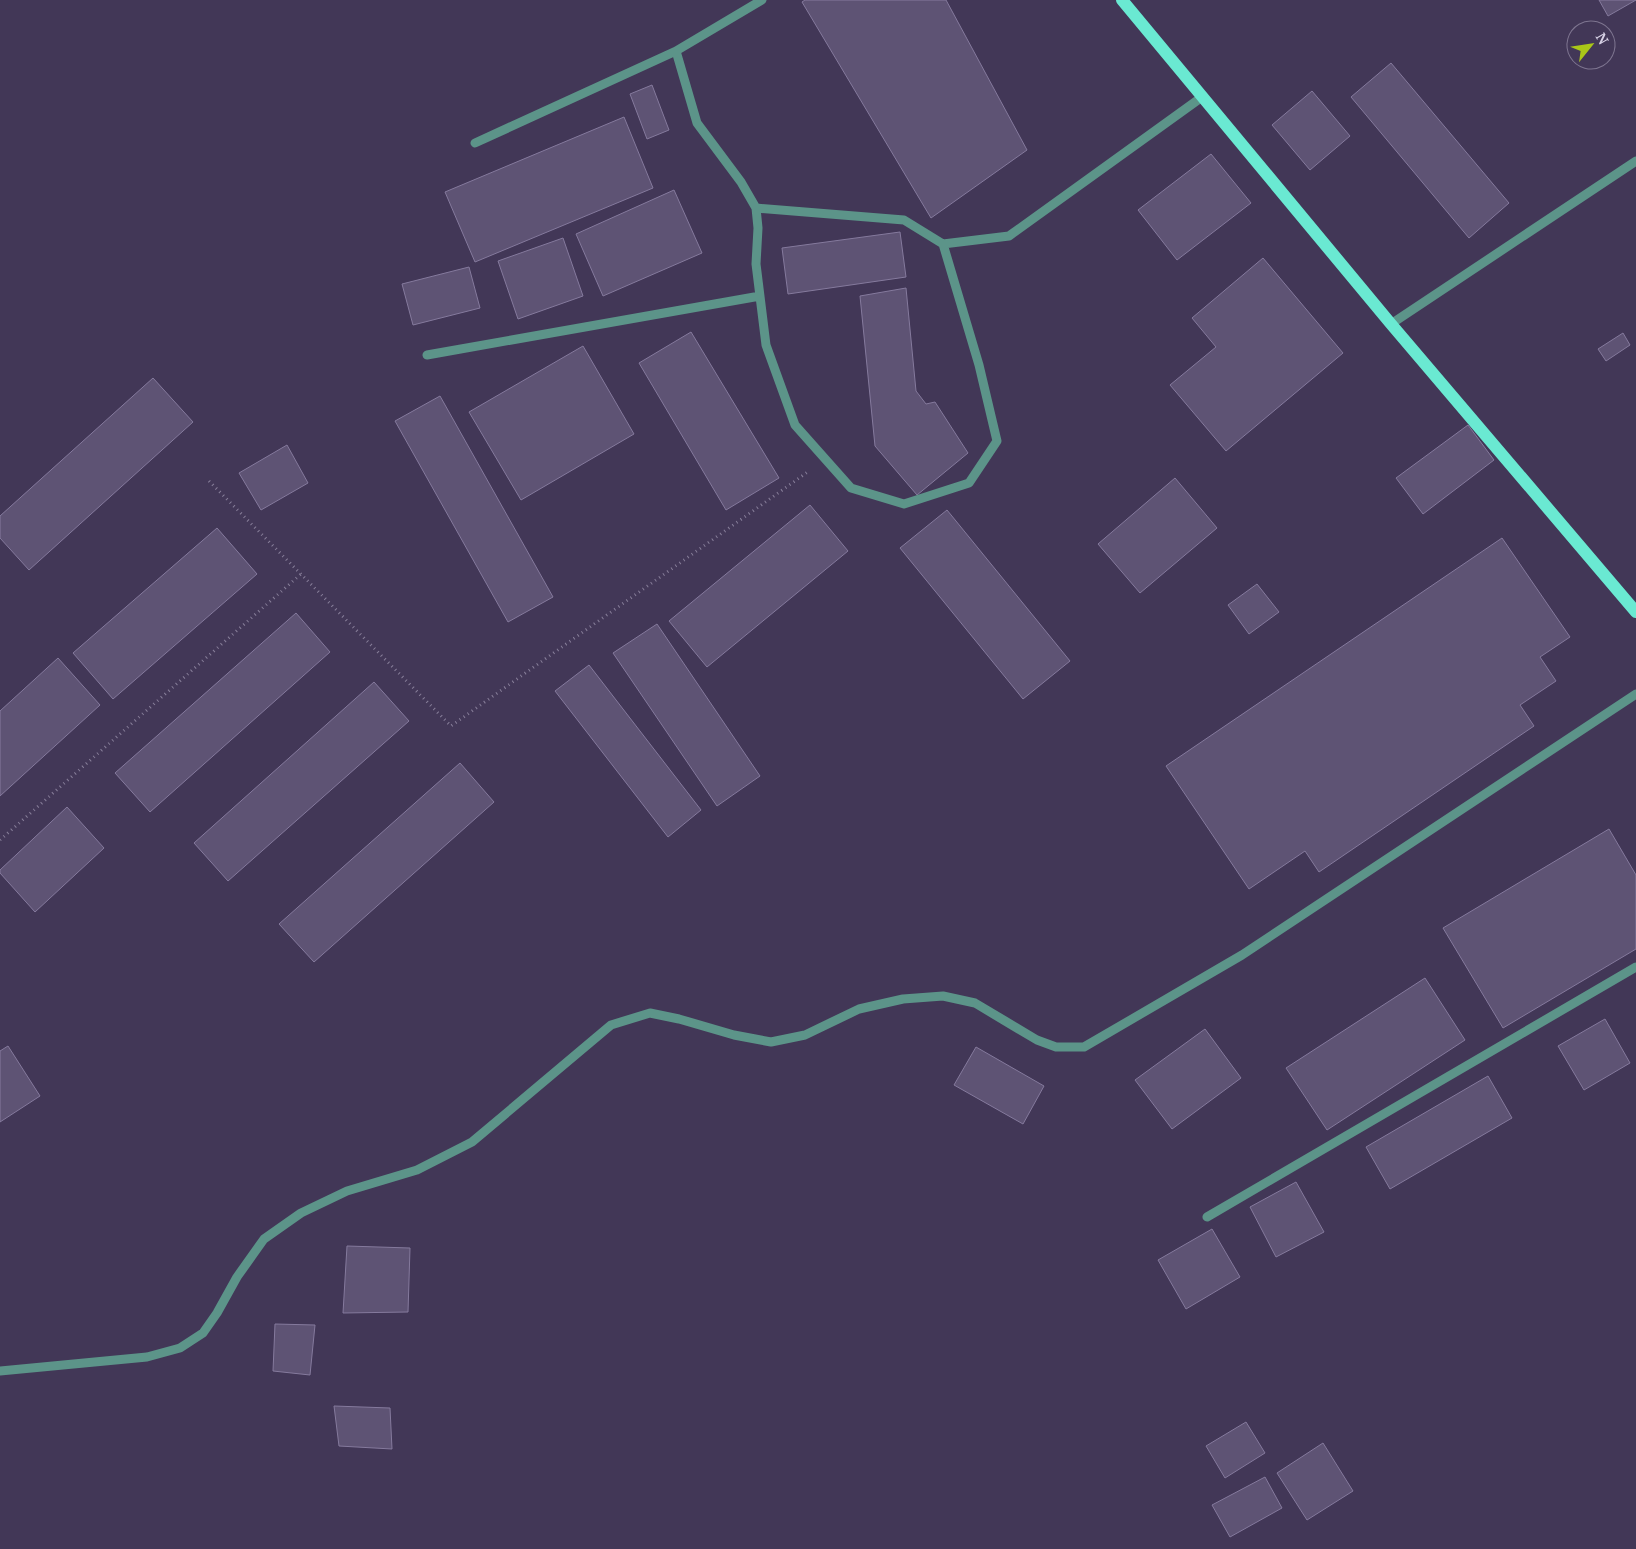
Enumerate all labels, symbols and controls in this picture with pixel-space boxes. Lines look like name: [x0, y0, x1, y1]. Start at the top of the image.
north arrow: [1566, 20, 1616, 70]
text: N: [1592, 29, 1614, 48]

